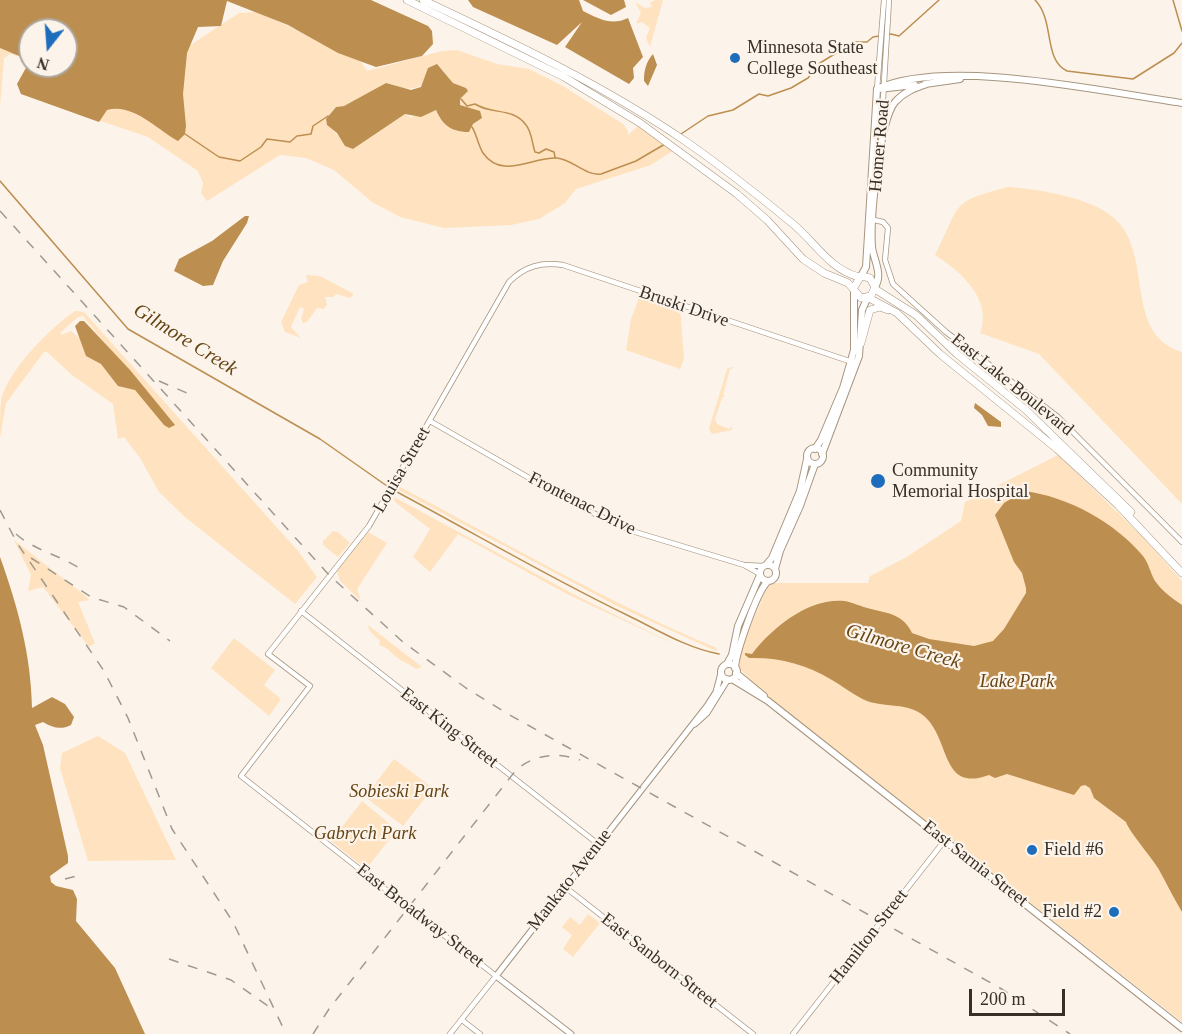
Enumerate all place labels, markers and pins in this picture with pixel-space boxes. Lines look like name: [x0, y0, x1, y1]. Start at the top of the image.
place label: Minnesota State College Southeast: [747, 37, 877, 80]
marker: Minnesota State College Southeast: [728, 51, 742, 65]
place label: Community Memorial Hospital: [892, 460, 1028, 502]
marker: Community Memorial Hospital: [869, 472, 887, 490]
place label: Field #6: [1044, 839, 1104, 861]
marker: Field #6: [1025, 843, 1039, 857]
place label: Field #2: [1042, 901, 1102, 923]
marker: Field #2: [1107, 905, 1121, 919]

